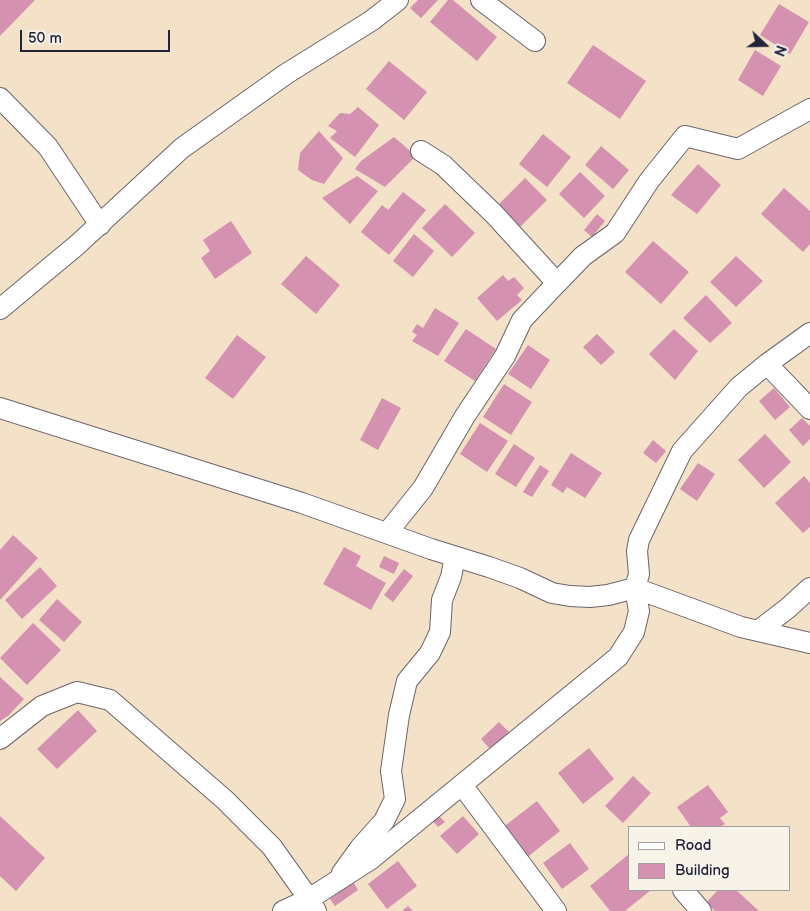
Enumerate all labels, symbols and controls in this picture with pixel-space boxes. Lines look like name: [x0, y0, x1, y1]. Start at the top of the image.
scale bar: [22, 20, 172, 52]
north arrow: [740, 20, 790, 70]
text: 50 m: [28, 29, 62, 48]
text: N: [770, 43, 789, 59]
legend: [628, 826, 790, 891]
text: Road: [675, 836, 711, 855]
text: Building: [675, 861, 730, 880]

